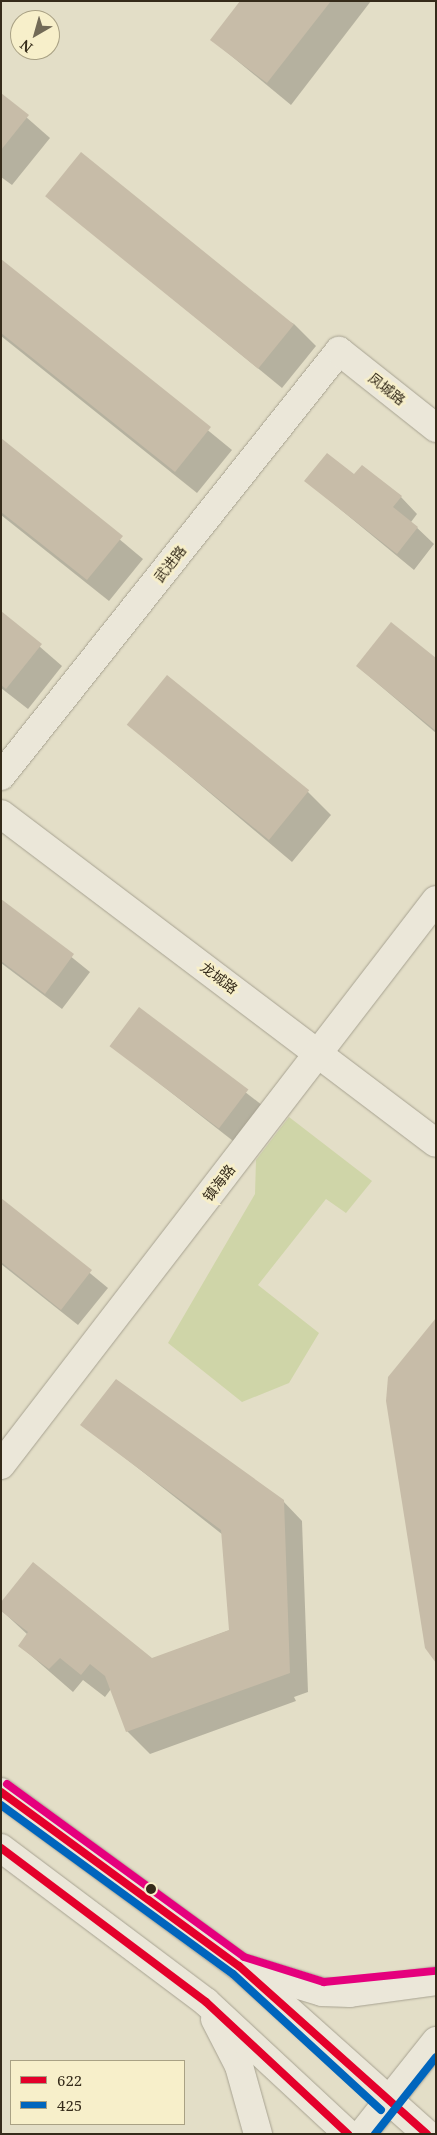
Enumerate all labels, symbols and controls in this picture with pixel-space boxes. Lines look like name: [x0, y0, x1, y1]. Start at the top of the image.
north arrow: [10, 10, 60, 60]
text: N: [16, 36, 36, 57]
street label: 凤城路: [365, 369, 409, 409]
street label: 武进路: [150, 542, 190, 586]
street label: 龙城路: [197, 959, 241, 997]
street label: 镇海路: [199, 1161, 239, 1205]
unlabelled marker: [146, 1884, 156, 1894]
legend: [10, 2060, 185, 2125]
text: 622: [57, 2070, 82, 2090]
text: 425: [57, 2095, 82, 2115]

